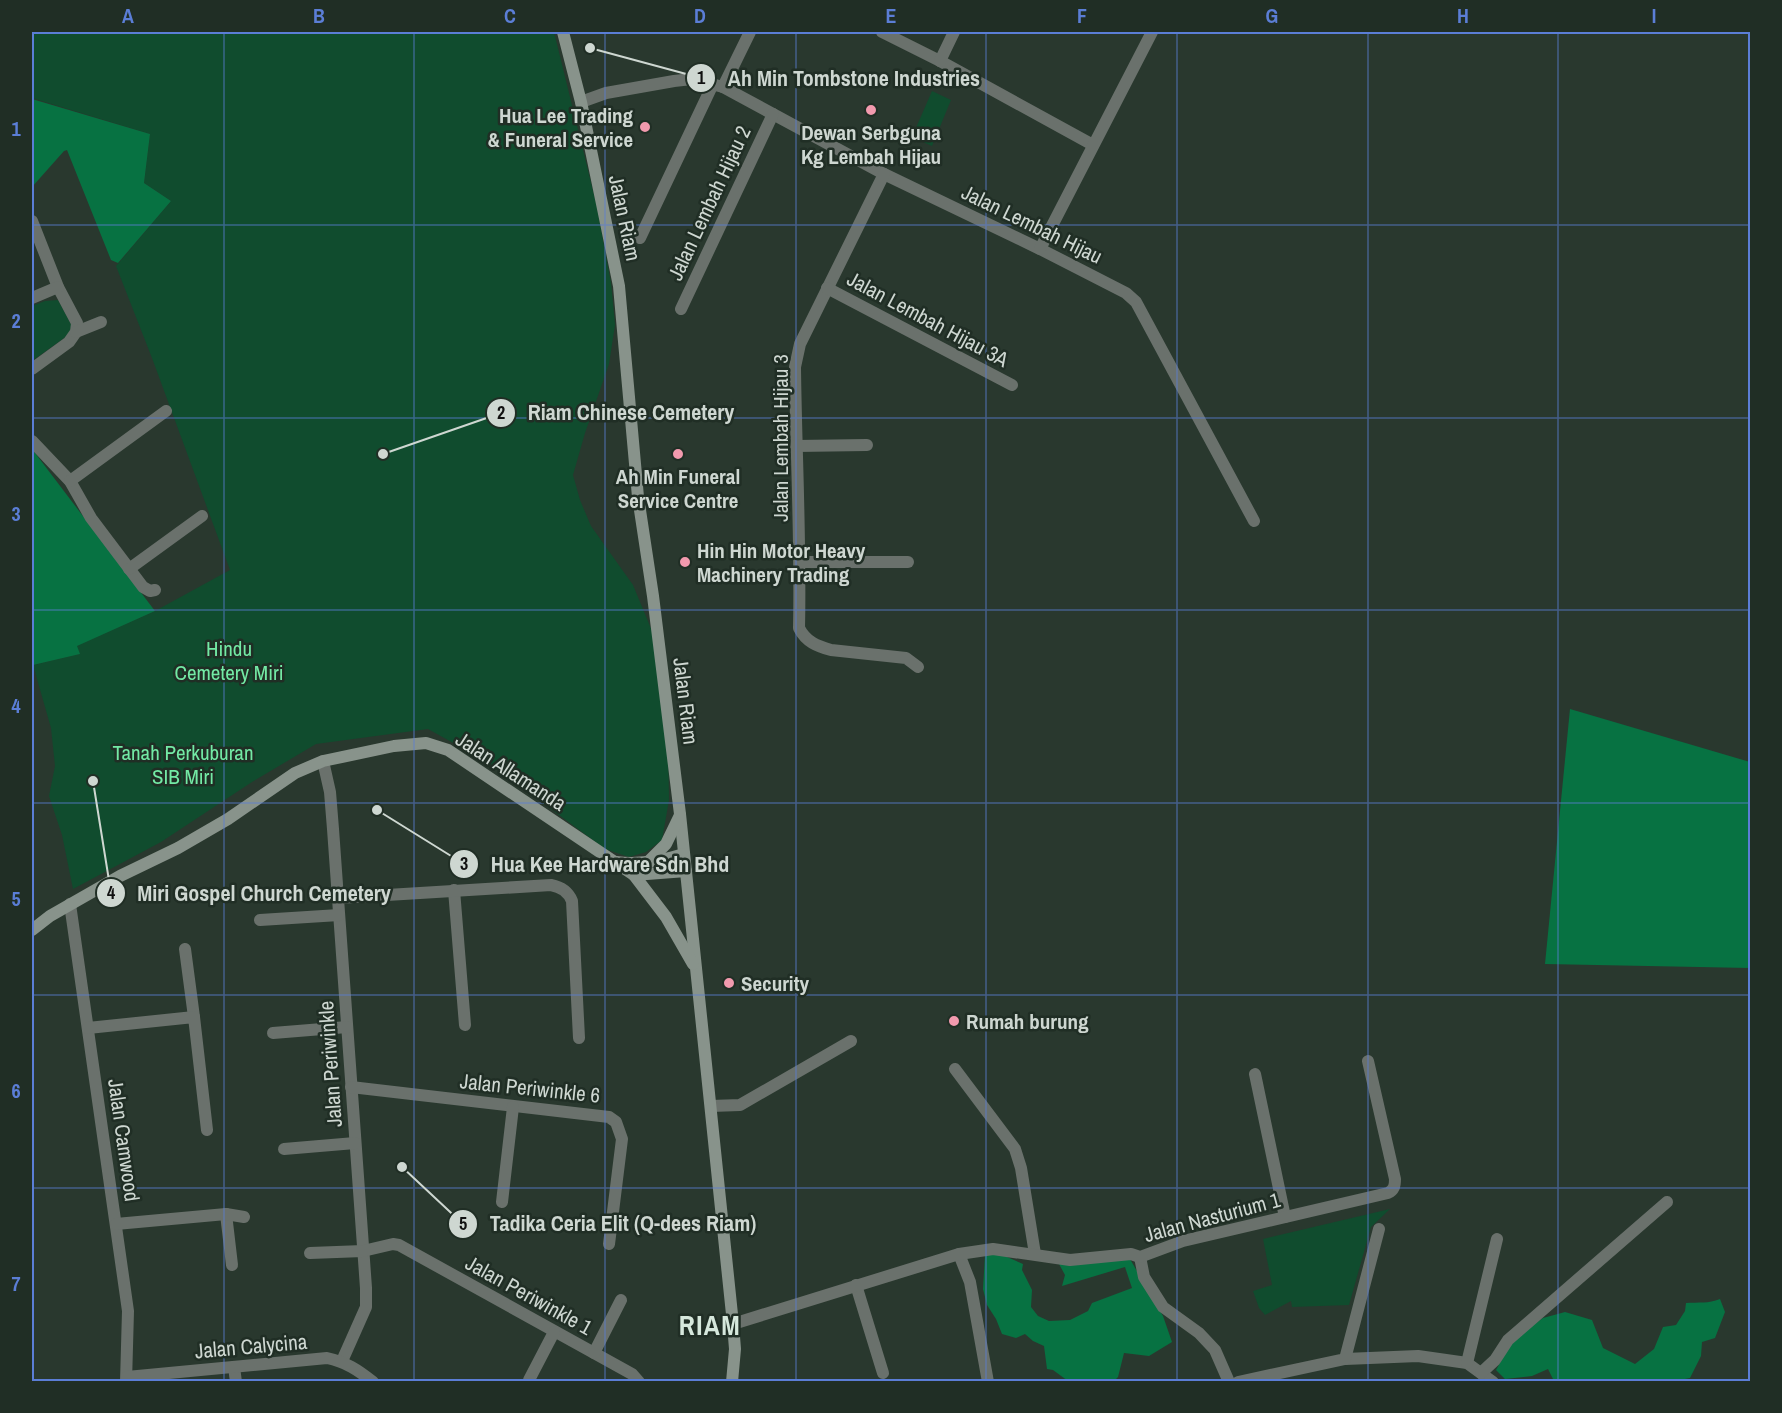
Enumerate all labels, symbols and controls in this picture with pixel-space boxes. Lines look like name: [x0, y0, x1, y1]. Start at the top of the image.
text: A: [122, 2, 134, 29]
text: B: [313, 2, 325, 29]
text: C: [504, 2, 516, 29]
text: D: [694, 2, 706, 29]
text: E: [886, 2, 897, 29]
text: F: [1077, 2, 1087, 29]
text: G: [1266, 2, 1278, 29]
text: H: [1457, 2, 1469, 29]
text: I: [1652, 2, 1656, 29]
callout: Ah Min Tombstone Industries: [686, 58, 993, 98]
text: Ah Min Tombstone Industries: [728, 63, 980, 93]
text: 1: [697, 65, 706, 90]
place label: Hua Lee Trading & Funeral Service: [488, 101, 633, 154]
marker: Dewan Serbguna Kg Lembah Hijau: [864, 103, 878, 117]
text: 1: [11, 115, 21, 142]
place label: Dewan Serbguna Kg Lembah Hijau: [801, 118, 941, 171]
marker: Hua Lee Trading & Funeral Service: [638, 120, 652, 134]
street label: Jalan Lembah Hijau 2: [660, 121, 758, 285]
street label: Jalan Riam: [602, 172, 648, 264]
street label: Jalan Lembah Hijau: [957, 177, 1107, 271]
street label: Jalan Lembah Hijau 3A: [842, 264, 1014, 374]
text: 2: [11, 307, 21, 334]
street label: Jalan Lembah Hijau 3: [766, 354, 795, 522]
callout: Riam Chinese Cemetery: [486, 393, 747, 433]
text: Riam Chinese Cemetery: [528, 397, 734, 427]
text: 2: [497, 400, 505, 425]
marker: Ah Min Funeral Service Centre: [671, 447, 685, 461]
place label: Ah Min Funeral Service Centre: [616, 462, 740, 515]
text: 3: [11, 500, 21, 527]
place label: Hin Hin Motor Heavy Machinery Trading: [697, 536, 866, 589]
marker: Hin Hin Motor Heavy Machinery Trading: [678, 555, 692, 569]
park label: Hindu Cemetery Miri: [174, 634, 284, 687]
street label: Jalan Riam: [666, 656, 706, 746]
text: 4: [11, 692, 21, 719]
street label: Jalan Allamanda: [450, 724, 572, 818]
park label: Tanah Perkuburan SIB Miri: [112, 738, 254, 791]
callout: Hua Kee Hardware Sdn Bhd: [449, 844, 741, 884]
text: Hua Kee Hardware Sdn Bhd: [491, 849, 729, 879]
text: 3: [460, 851, 468, 876]
callout: Miri Gospel Church Cemetery: [96, 873, 403, 913]
text: Miri Gospel Church Cemetery: [137, 878, 391, 908]
text: 4: [107, 880, 116, 905]
text: 5: [11, 885, 21, 912]
place label: Security: [741, 969, 809, 998]
marker: Security: [722, 976, 736, 990]
street label: Jalan Periwinkle: [311, 1000, 349, 1128]
place label: Rumah burung: [966, 1007, 1089, 1036]
marker: Rumah burung: [947, 1014, 961, 1028]
street label: Jalan Periwinkle 6: [459, 1066, 601, 1110]
text: 6: [11, 1077, 21, 1104]
street label: Jalan Camwood: [101, 1077, 147, 1203]
street label: Jalan Nasturium 1: [1141, 1185, 1284, 1249]
callout: Tadika Ceria Elit (Q-dees Riam): [448, 1204, 769, 1244]
text: Tadika Ceria Elit (Q-dees Riam): [490, 1208, 756, 1238]
text: 5: [459, 1211, 467, 1236]
street label: Jalan Periwinkle 1: [460, 1248, 598, 1342]
text: 7: [11, 1270, 21, 1297]
district label: RIAM: [679, 1307, 741, 1343]
street label: Jalan Calycina: [193, 1327, 309, 1365]

